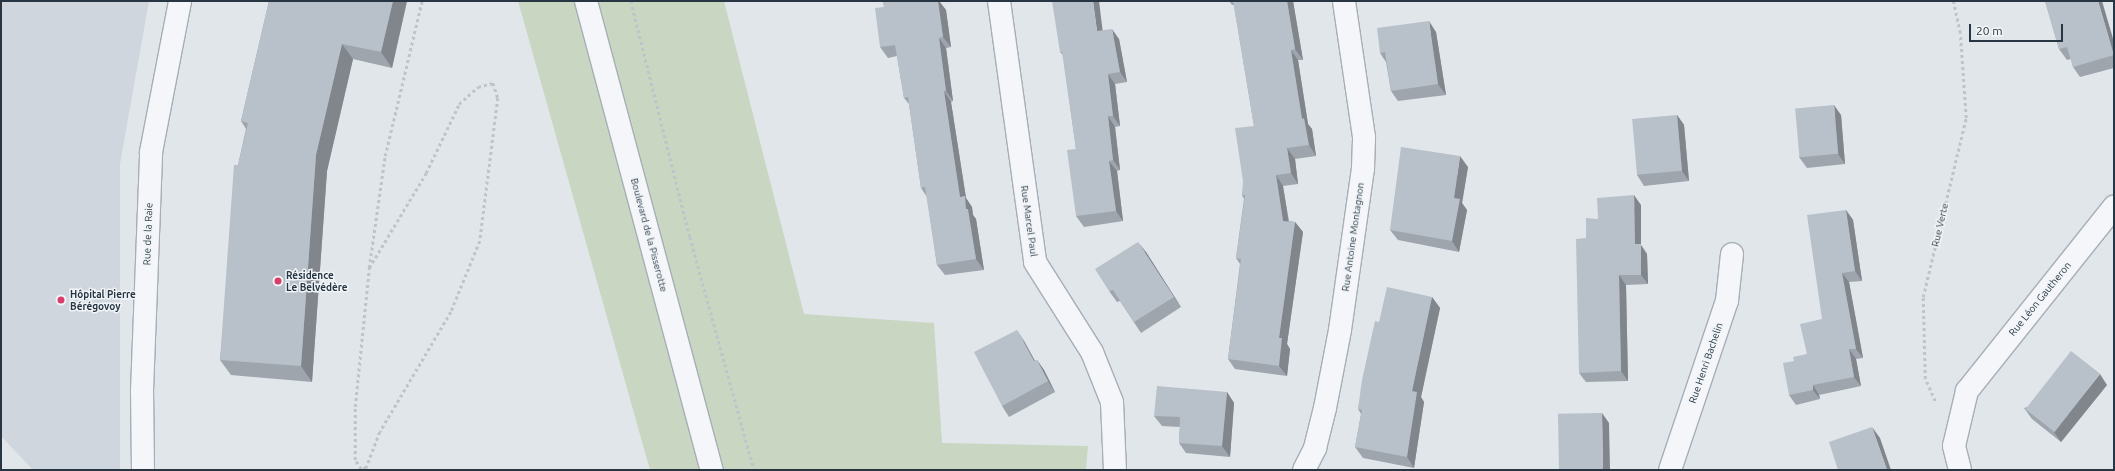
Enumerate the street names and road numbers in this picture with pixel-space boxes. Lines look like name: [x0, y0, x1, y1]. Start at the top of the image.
street label: Boulevard de la Pisserotte: [628, 177, 670, 293]
street label: Rue Antoine Montagnon: [1339, 182, 1367, 292]
street label: Rue Marcel Paul: [1018, 185, 1040, 257]
street label: Rue de la Raie: [141, 202, 155, 266]
street label: Rue Verte: [1929, 202, 1951, 248]
street label: Rue Léon Gautheron: [2006, 259, 2074, 339]
street label: Rue Henri Bachelin: [1687, 321, 1725, 405]

